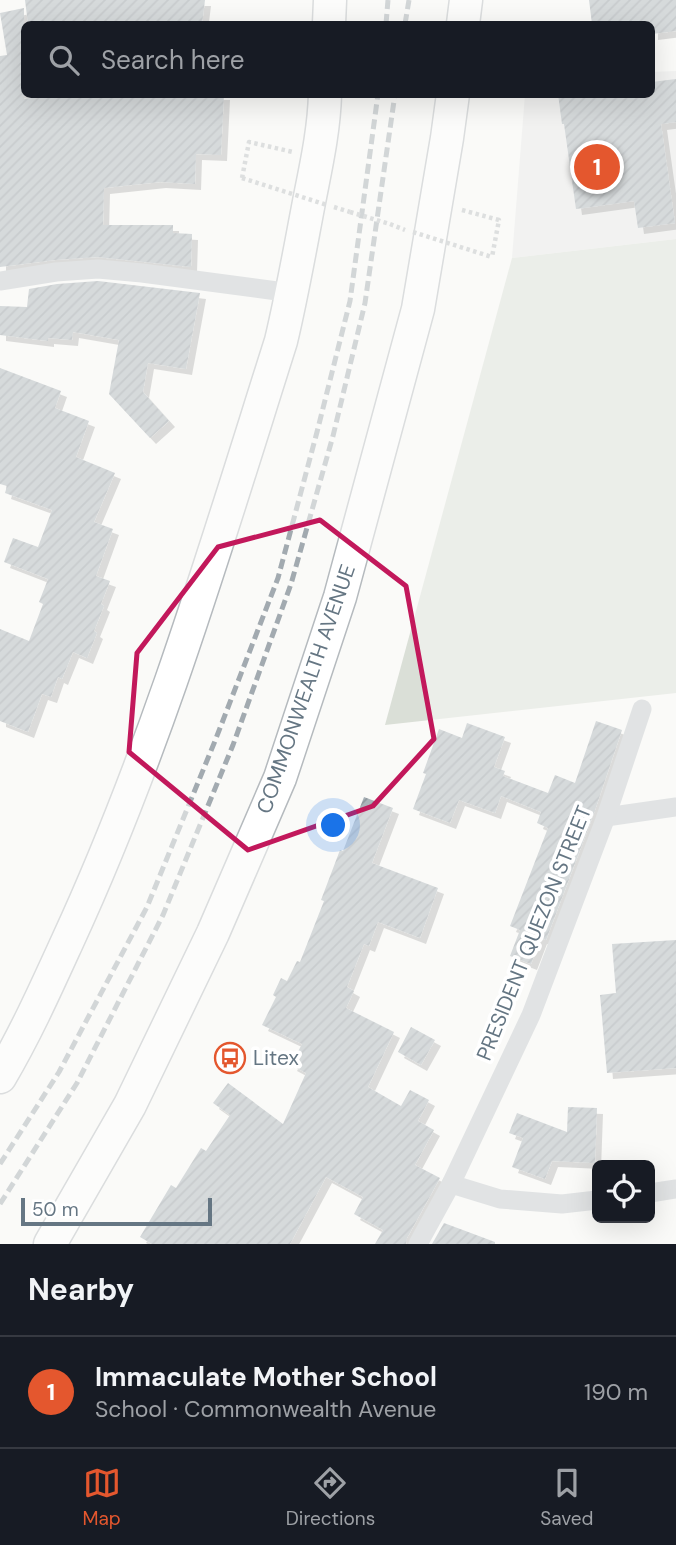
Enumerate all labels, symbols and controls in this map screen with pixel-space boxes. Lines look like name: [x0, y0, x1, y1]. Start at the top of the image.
search box: [21, 21, 655, 98]
icon: search: [45, 41, 83, 79]
text: Search here: [101, 43, 244, 77]
pin: 1: [574, 141, 620, 193]
street label: COMMONWEALTH AVENUE: [250, 561, 362, 817]
street label: PRESIDENT QUEZON STREET: [470, 801, 598, 1065]
your location: [316, 808, 350, 842]
bus stop icon: Litex: [213, 1041, 247, 1075]
place label: Litex: [253, 1044, 299, 1072]
map controls: [592, 1160, 655, 1223]
button: locate: [592, 1160, 655, 1223]
scale bar: [21, 1195, 212, 1227]
text: 50 m: [32, 1197, 79, 1222]
text: Nearby: [28, 1270, 134, 1309]
text: Immaculate Mother School: [95, 1360, 437, 1394]
text: 1: [47, 1377, 55, 1407]
text: 190 m: [584, 1377, 648, 1407]
text: School · Commonwealth Avenue: [95, 1394, 436, 1424]
tab: Map: [83, 1464, 121, 1531]
tab: Directions: [286, 1464, 375, 1531]
tab: Saved: [540, 1464, 593, 1531]

